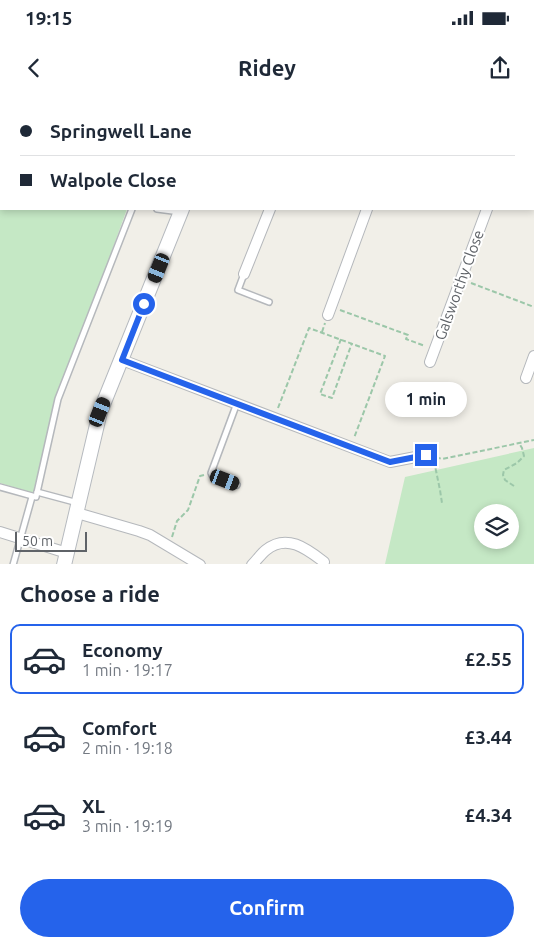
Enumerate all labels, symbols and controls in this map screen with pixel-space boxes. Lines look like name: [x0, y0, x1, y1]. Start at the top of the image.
text: 19:15: [25, 7, 73, 29]
icon: back: [20, 54, 48, 82]
icon: share: [486, 54, 514, 82]
text: Ridey: [238, 55, 296, 80]
text: Springwell Lane: [50, 120, 192, 142]
text: Walpole Close: [50, 169, 177, 191]
street label: Galsworthy Close: [431, 228, 487, 342]
car: [146, 251, 171, 285]
route start: [133, 293, 155, 315]
callout: 1 min: [385, 382, 467, 418]
text: 1 min: [406, 390, 446, 408]
car: [87, 395, 112, 429]
route end: [415, 444, 437, 466]
car: [208, 468, 241, 492]
map controls: [474, 504, 519, 549]
button: layers: [474, 504, 519, 549]
scale bar: [15, 530, 88, 553]
text: 50 m: [22, 533, 53, 549]
text: Choose a ride: [20, 581, 160, 606]
icon: car: [22, 637, 67, 682]
text: Economy: [82, 639, 163, 661]
text: £2.55: [464, 648, 512, 670]
text: 1 min · 19:17: [82, 661, 173, 679]
icon: car: [22, 715, 67, 760]
text: Comfort: [82, 717, 157, 739]
text: £3.44: [464, 726, 512, 748]
text: 2 min · 19:18: [82, 739, 173, 757]
icon: car: [22, 793, 67, 838]
text: XL: [82, 795, 105, 817]
text: £4.34: [464, 804, 512, 826]
text: 3 min · 19:19: [82, 817, 173, 835]
button: Confirm: [20, 879, 514, 937]

